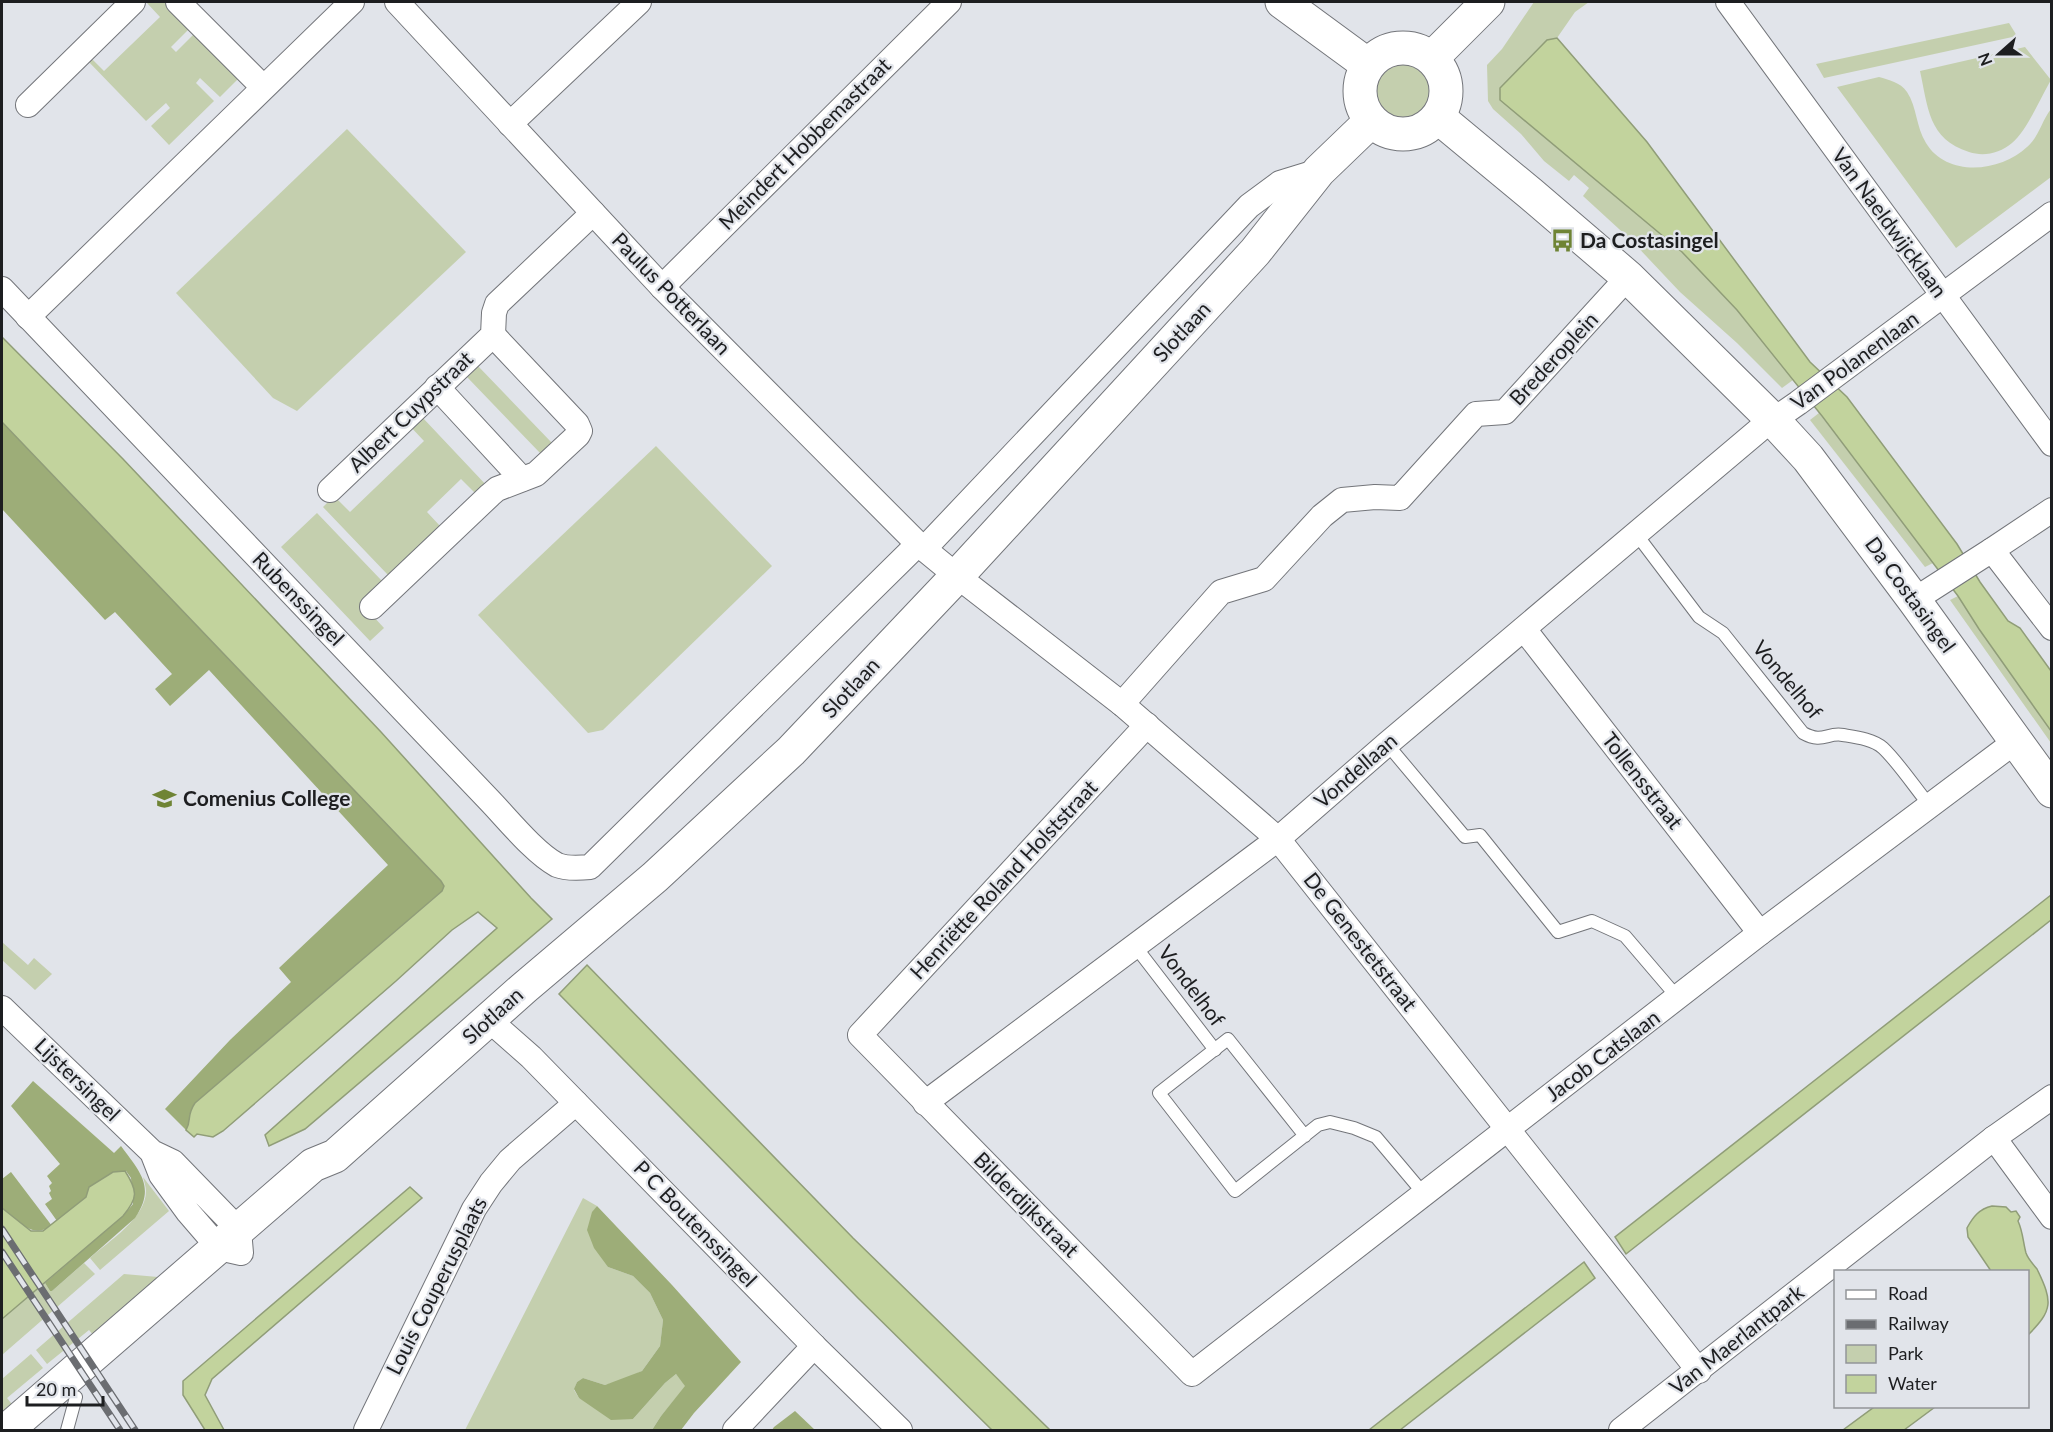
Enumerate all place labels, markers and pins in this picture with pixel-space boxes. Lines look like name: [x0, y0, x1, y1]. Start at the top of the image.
place label: Da Costasingel: [1580, 227, 1719, 252]
bus stop icon: Da Costasingel: [1549, 228, 1575, 254]
place label: Comenius College: [183, 785, 350, 810]
school or university icon: Comenius College: [152, 786, 178, 812]

